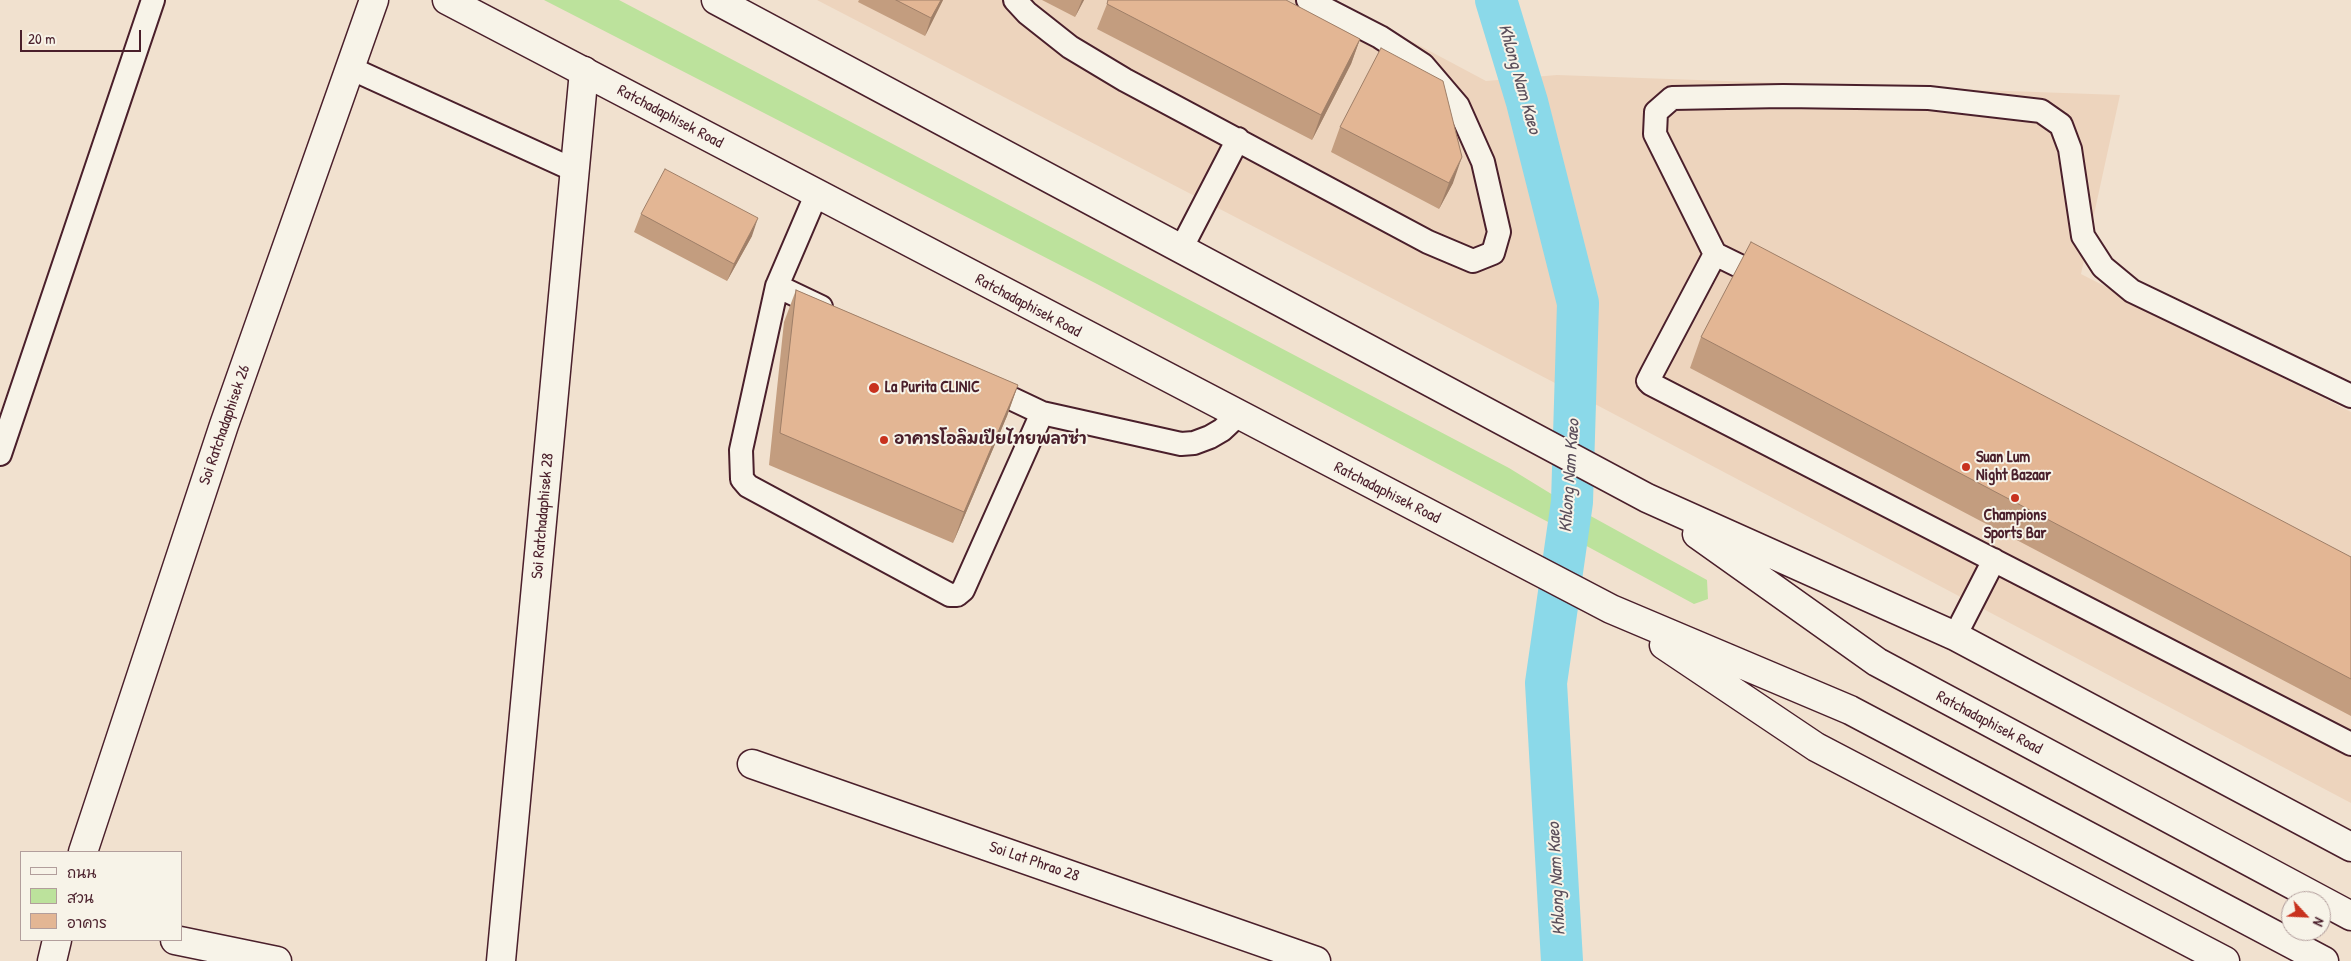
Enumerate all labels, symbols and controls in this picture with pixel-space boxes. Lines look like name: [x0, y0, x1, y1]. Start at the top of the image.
scale bar: [22, 20, 144, 52]
water label: Khlong Nam Kaeo: [1493, 22, 1545, 136]
text: 20 m: [28, 28, 55, 49]
street label: Ratchadaphisek Road: [614, 81, 726, 153]
street label: Ratchadaphisek Road: [972, 270, 1084, 342]
street label: Soi Ratchadaphisek 26: [195, 362, 255, 488]
place label: La Purita CLINIC: [885, 378, 980, 398]
marker: La Purita CLINIC: [867, 381, 881, 395]
water label: Khlong Nam Kaeo: [1555, 419, 1585, 533]
place label: อาคารโอลิมเปียไทยพลาซ่า: [894, 430, 1087, 450]
marker: อาคารโอลิมเปียไทยพลาซ่า: [878, 434, 890, 446]
place label: Suan Lum Night Bazaar: [1976, 448, 2051, 486]
street label: Soi Ratchadaphisek 28: [528, 452, 558, 580]
street label: Ratchadaphisek Road: [1331, 458, 1443, 528]
marker: Suan Lum Night Bazaar: [1960, 461, 1972, 473]
marker: Champions Sports Bar: [2009, 492, 2021, 504]
place label: Champions Sports Bar: [1984, 506, 2046, 544]
street label: Ratchadaphisek Road: [1933, 687, 2045, 759]
water label: Khlong Nam Kaeo: [1543, 822, 1571, 936]
street label: Soi Lat Phrao 28: [987, 838, 1081, 886]
legend: [20, 851, 182, 941]
text: ถนน: [67, 862, 96, 883]
text: สวน: [67, 887, 94, 908]
north arrow: [2281, 891, 2331, 941]
text: อาคาร: [67, 912, 107, 933]
text: N: [2309, 915, 2329, 930]

